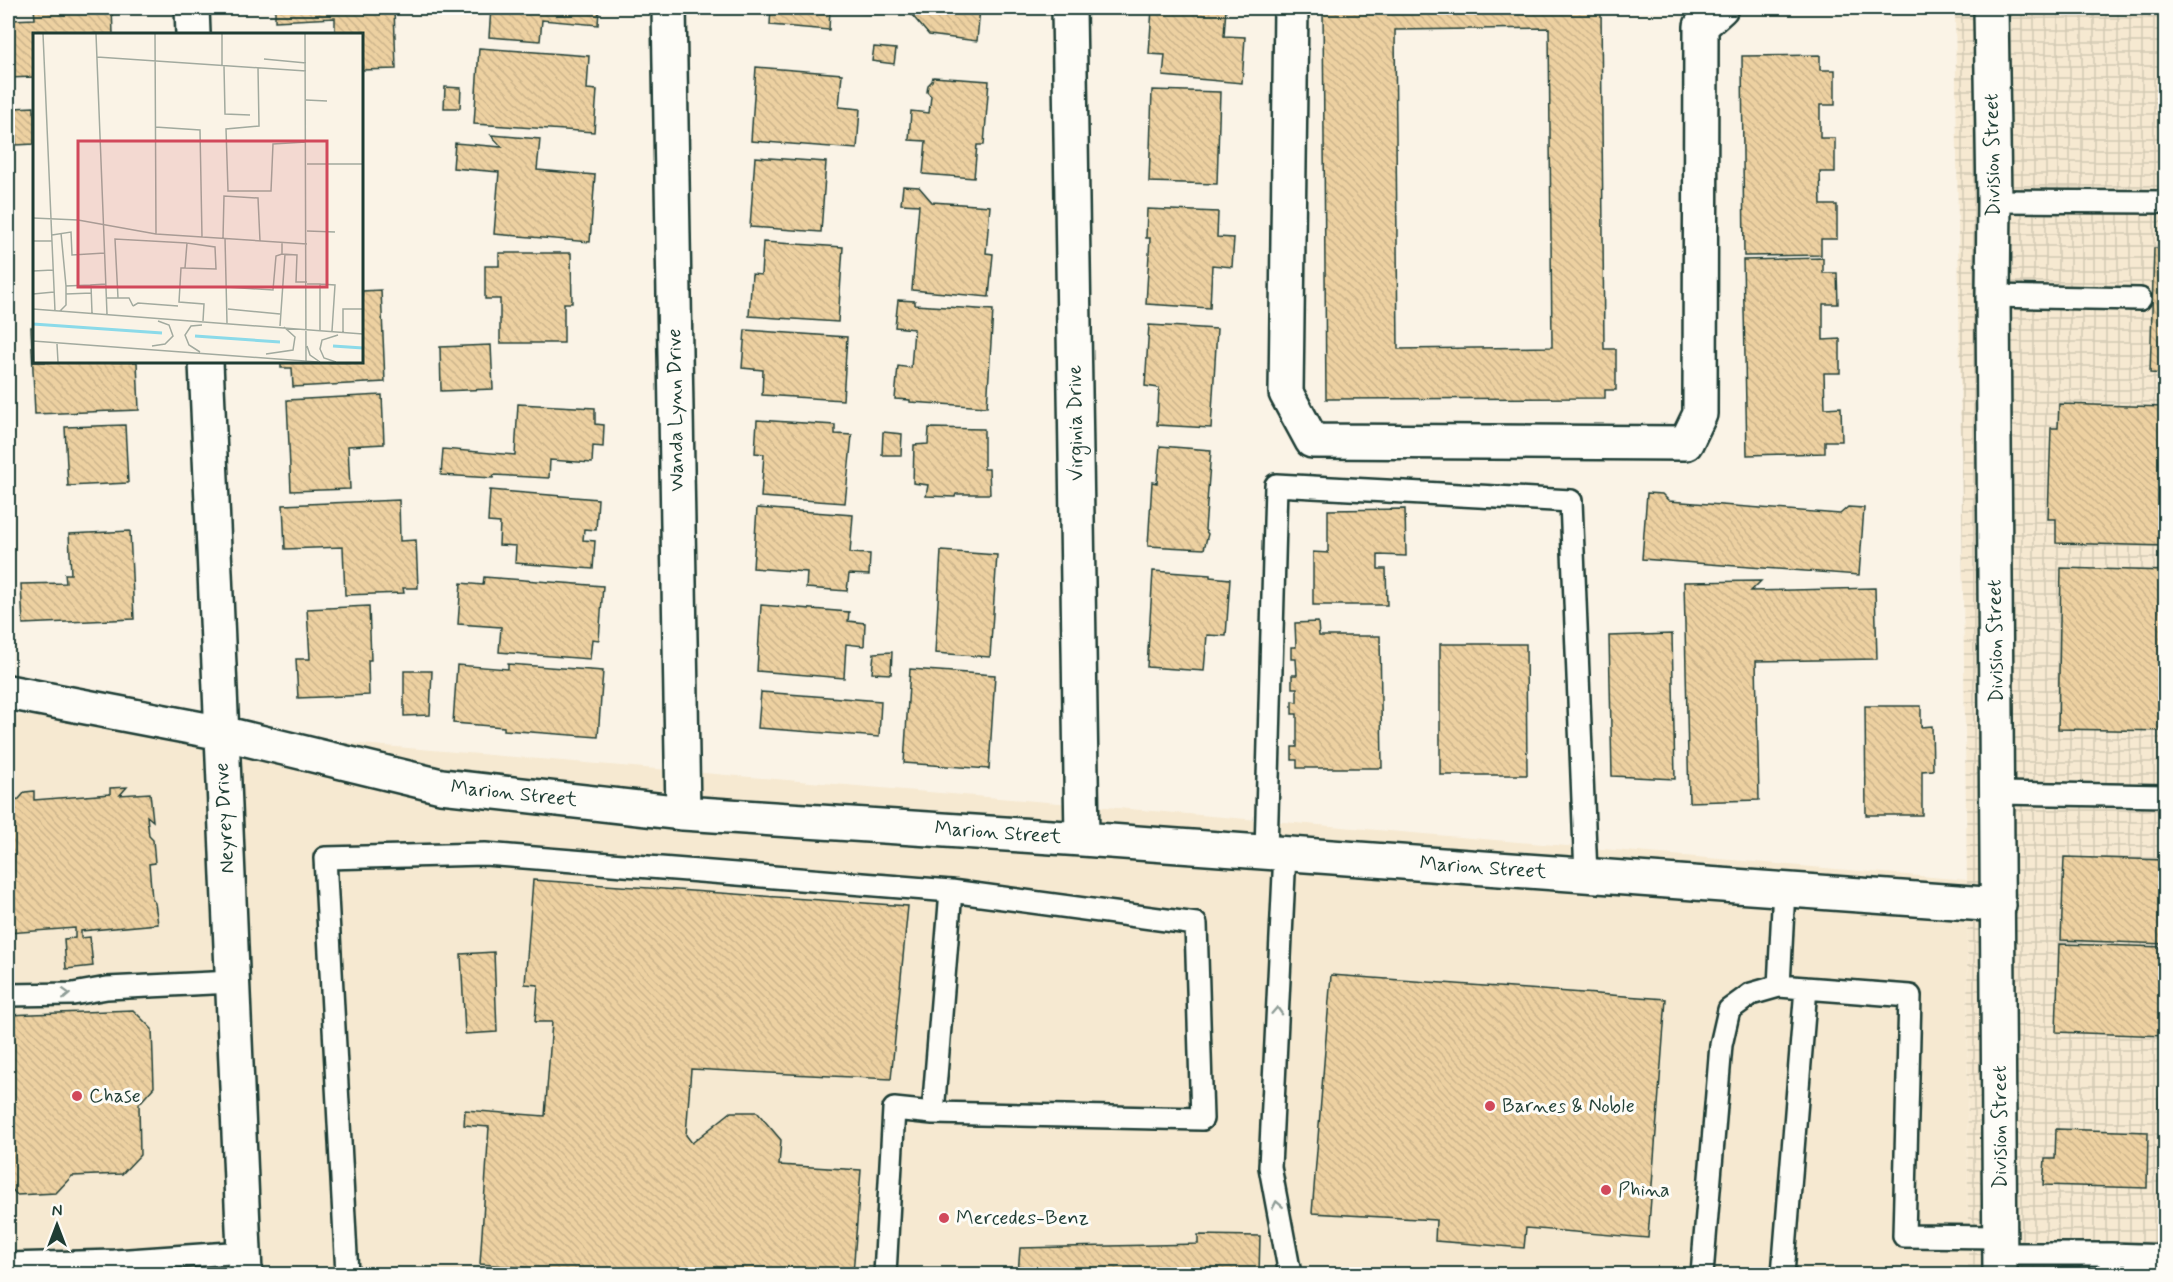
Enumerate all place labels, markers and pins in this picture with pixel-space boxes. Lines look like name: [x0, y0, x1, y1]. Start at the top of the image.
place label: Chase: [89, 1083, 141, 1110]
marker: Chase: [70, 1089, 84, 1103]
place label: Barnes & Noble: [1502, 1093, 1635, 1120]
marker: Barnes & Noble: [1483, 1099, 1497, 1113]
place label: Phina: [1618, 1177, 1670, 1204]
marker: Phina: [1599, 1183, 1613, 1197]
place label: Mercedes-Benz: [956, 1205, 1089, 1232]
marker: Mercedes-Benz: [937, 1211, 951, 1225]

